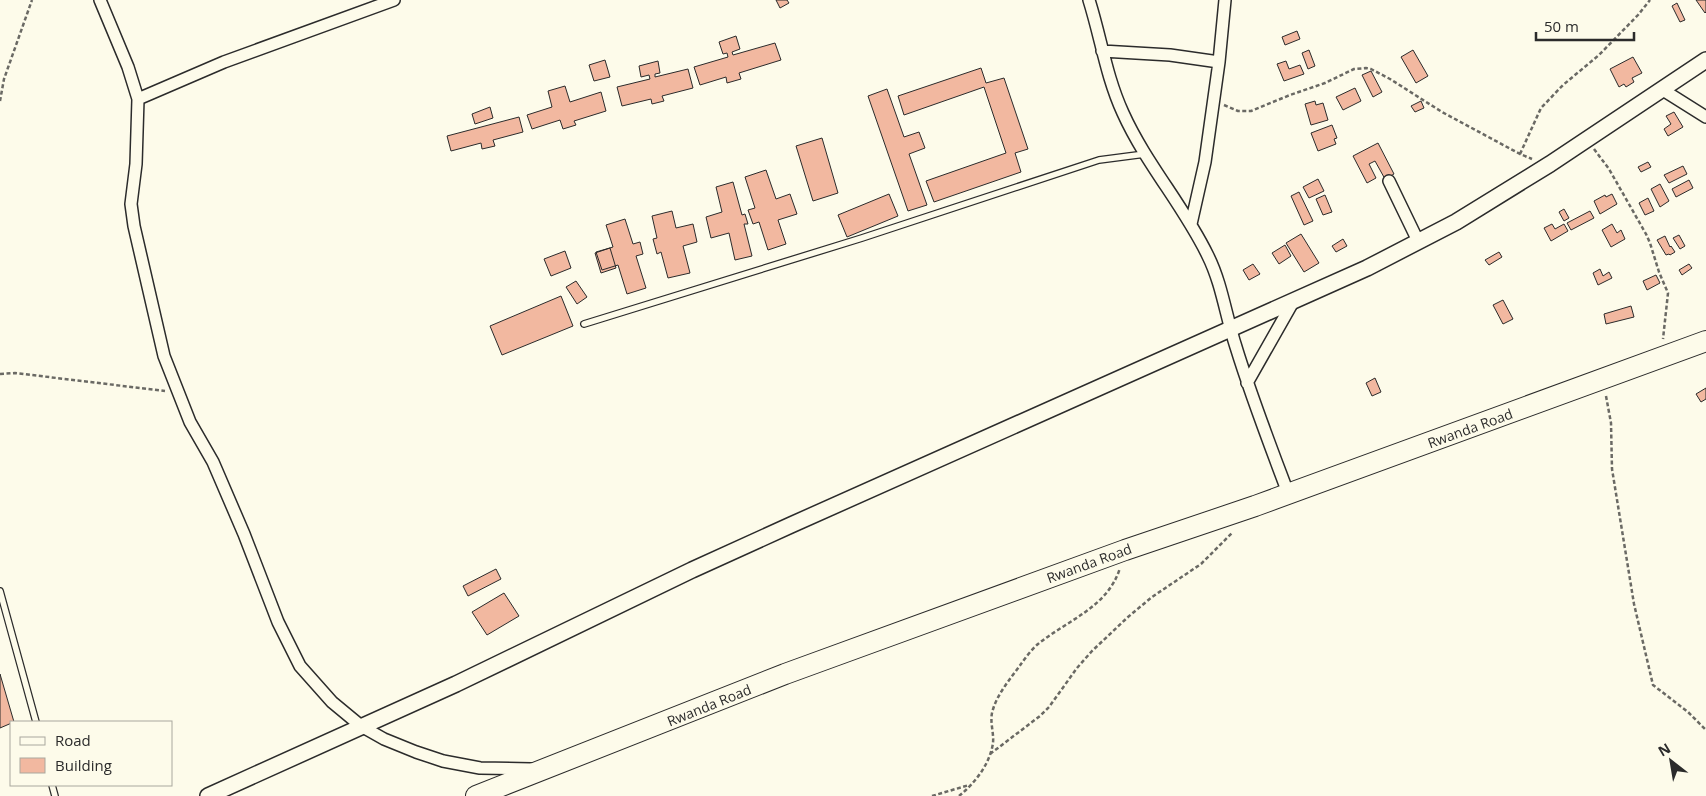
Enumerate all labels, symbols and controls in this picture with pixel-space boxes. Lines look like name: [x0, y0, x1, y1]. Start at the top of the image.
scale bar: [1536, 10, 1634, 42]
text: 50 m: [1544, 16, 1579, 36]
street label: Rwanda Road: [1425, 404, 1515, 452]
street label: Rwanda Road: [1044, 539, 1134, 587]
street label: Rwanda Road: [664, 679, 754, 731]
legend: [10, 721, 172, 786]
text: Road: [55, 730, 91, 750]
north arrow: [1646, 736, 1696, 786]
text: N: [1654, 738, 1674, 761]
text: Building: [55, 755, 112, 775]

